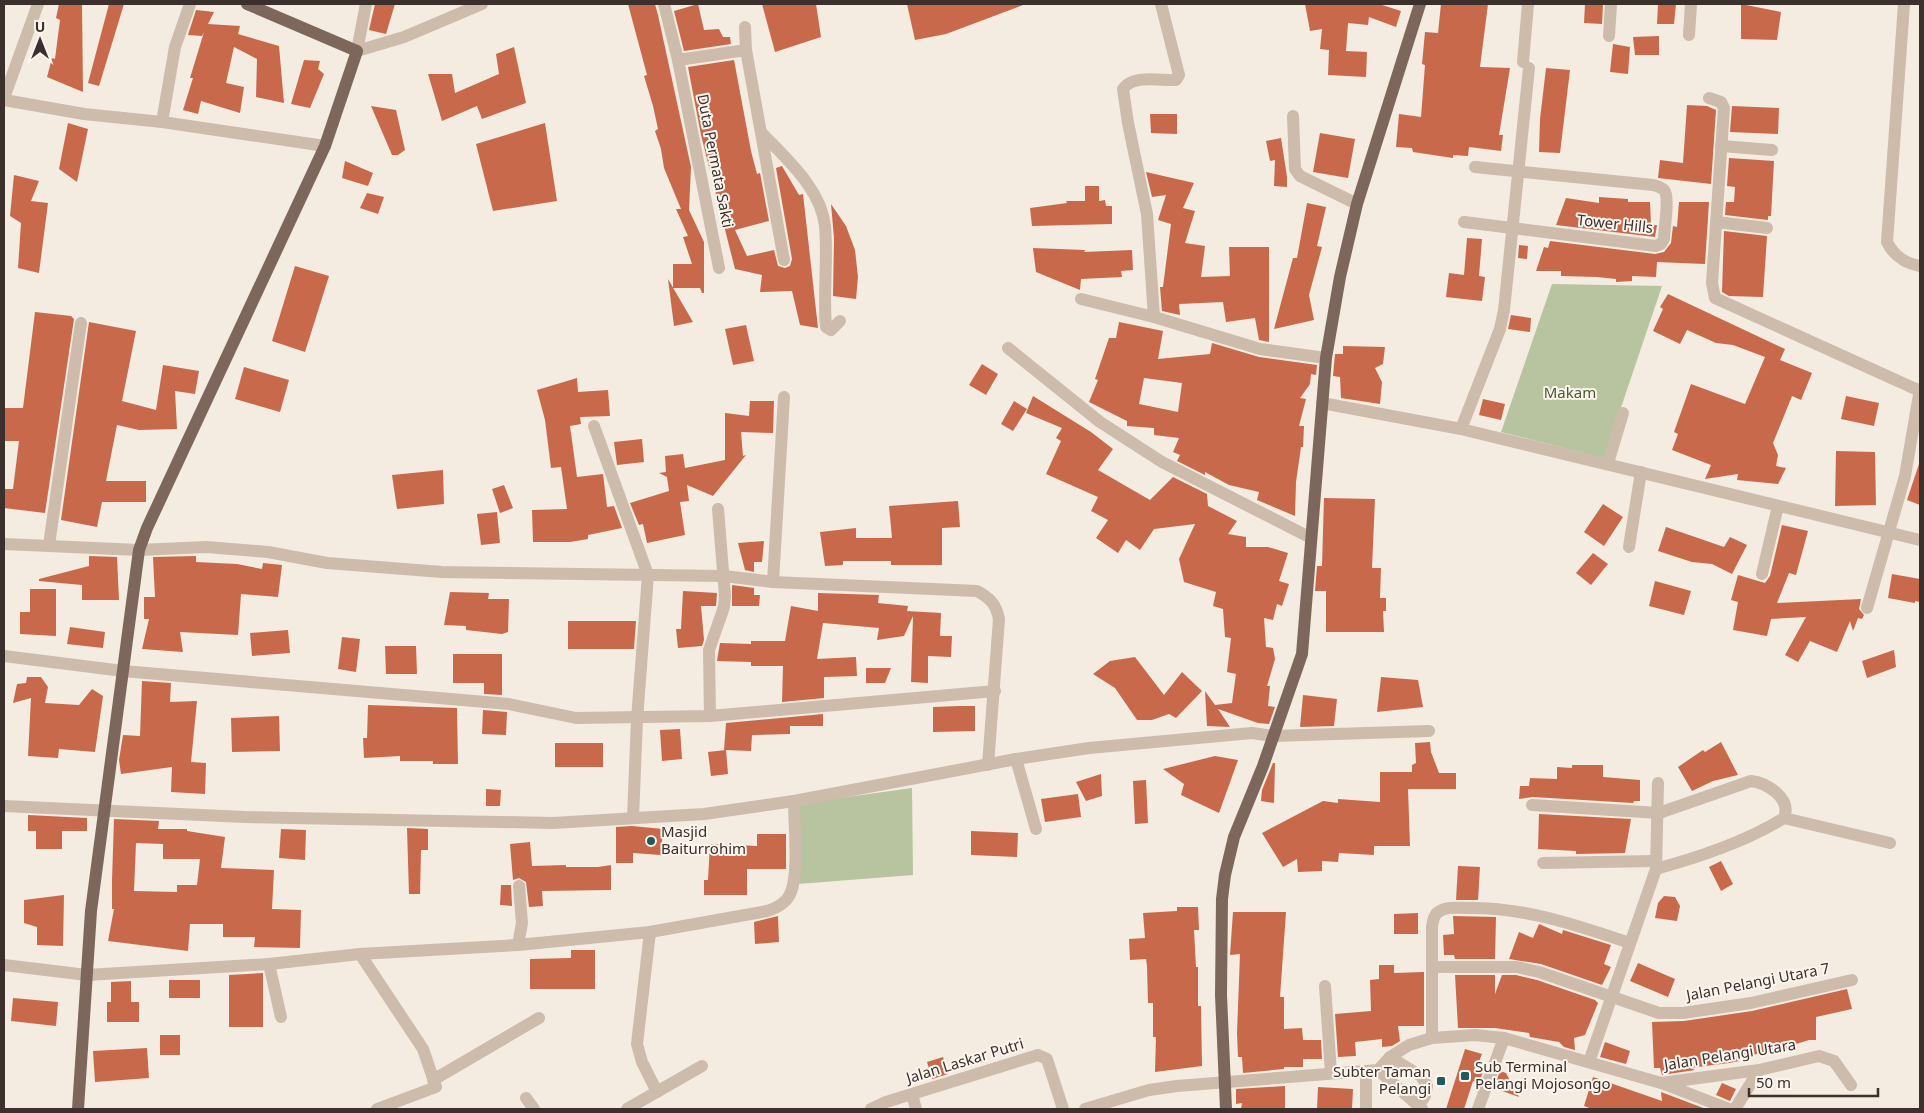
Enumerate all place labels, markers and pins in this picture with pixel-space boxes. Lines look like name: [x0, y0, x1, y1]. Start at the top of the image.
place label: Masjid Baiturrohim: [661, 821, 746, 858]
marker: Masjid Baiturrohim: [645, 835, 657, 847]
place label: Sub Terminal Pelangi Mojosongo: [1475, 1056, 1611, 1093]
place label: Subter Taman Pelangi: [1333, 1061, 1431, 1098]
marker: Sub Terminal Pelangi Mojosongo: [1459, 1070, 1471, 1082]
marker: Subter Taman Pelangi: [1435, 1075, 1447, 1087]

